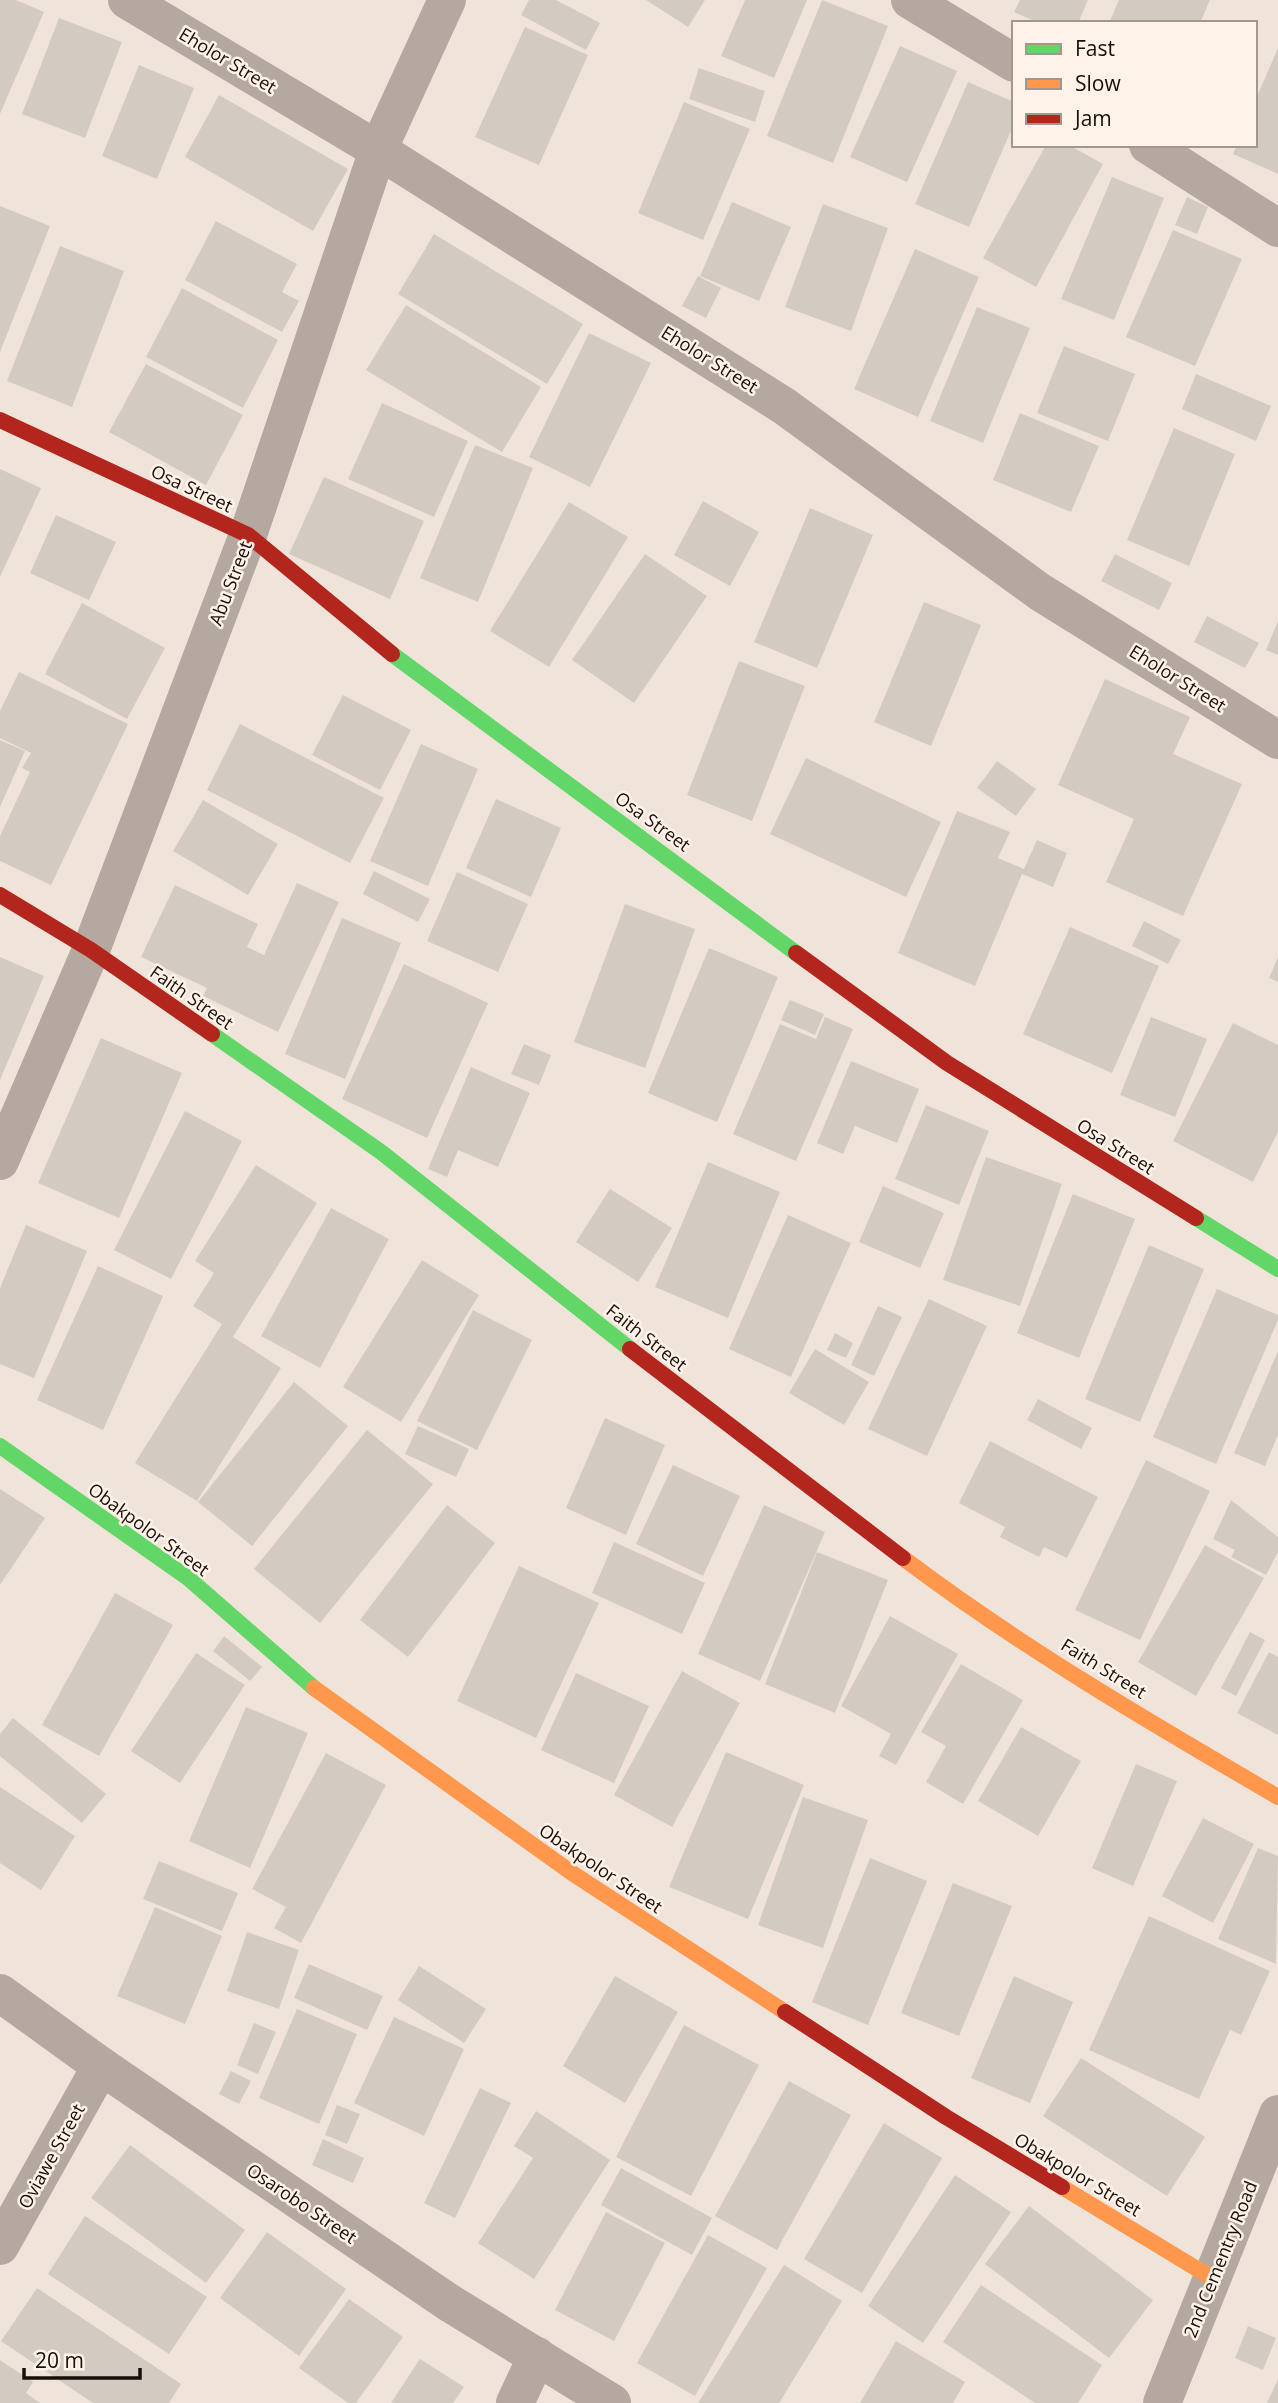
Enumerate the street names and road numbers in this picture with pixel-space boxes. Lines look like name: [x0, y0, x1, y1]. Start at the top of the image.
street label: Eholor Street: [175, 22, 281, 98]
street label: Eholor Street: [657, 320, 763, 398]
street label: Osa Street: [147, 459, 237, 517]
street label: Abu Street: [203, 537, 257, 629]
street label: Eholor Street: [1125, 639, 1231, 717]
street label: Osa Street: [611, 786, 695, 856]
street label: Faith Street: [146, 960, 238, 1034]
street label: Osa Street: [1073, 1113, 1159, 1179]
street label: Faith Street: [602, 1298, 692, 1376]
street label: Obakpolor Street: [84, 1477, 214, 1581]
street label: Faith Street: [1057, 1632, 1151, 1704]
street label: Obakpolor Street: [535, 1818, 667, 1918]
street label: Oviawe Street: [12, 2099, 90, 2213]
street label: Obakpolor Street: [1010, 2127, 1146, 2221]
street label: Osarobo Street: [242, 2157, 362, 2249]
street label: 2nd Cementry Road: [1178, 2177, 1262, 2341]

